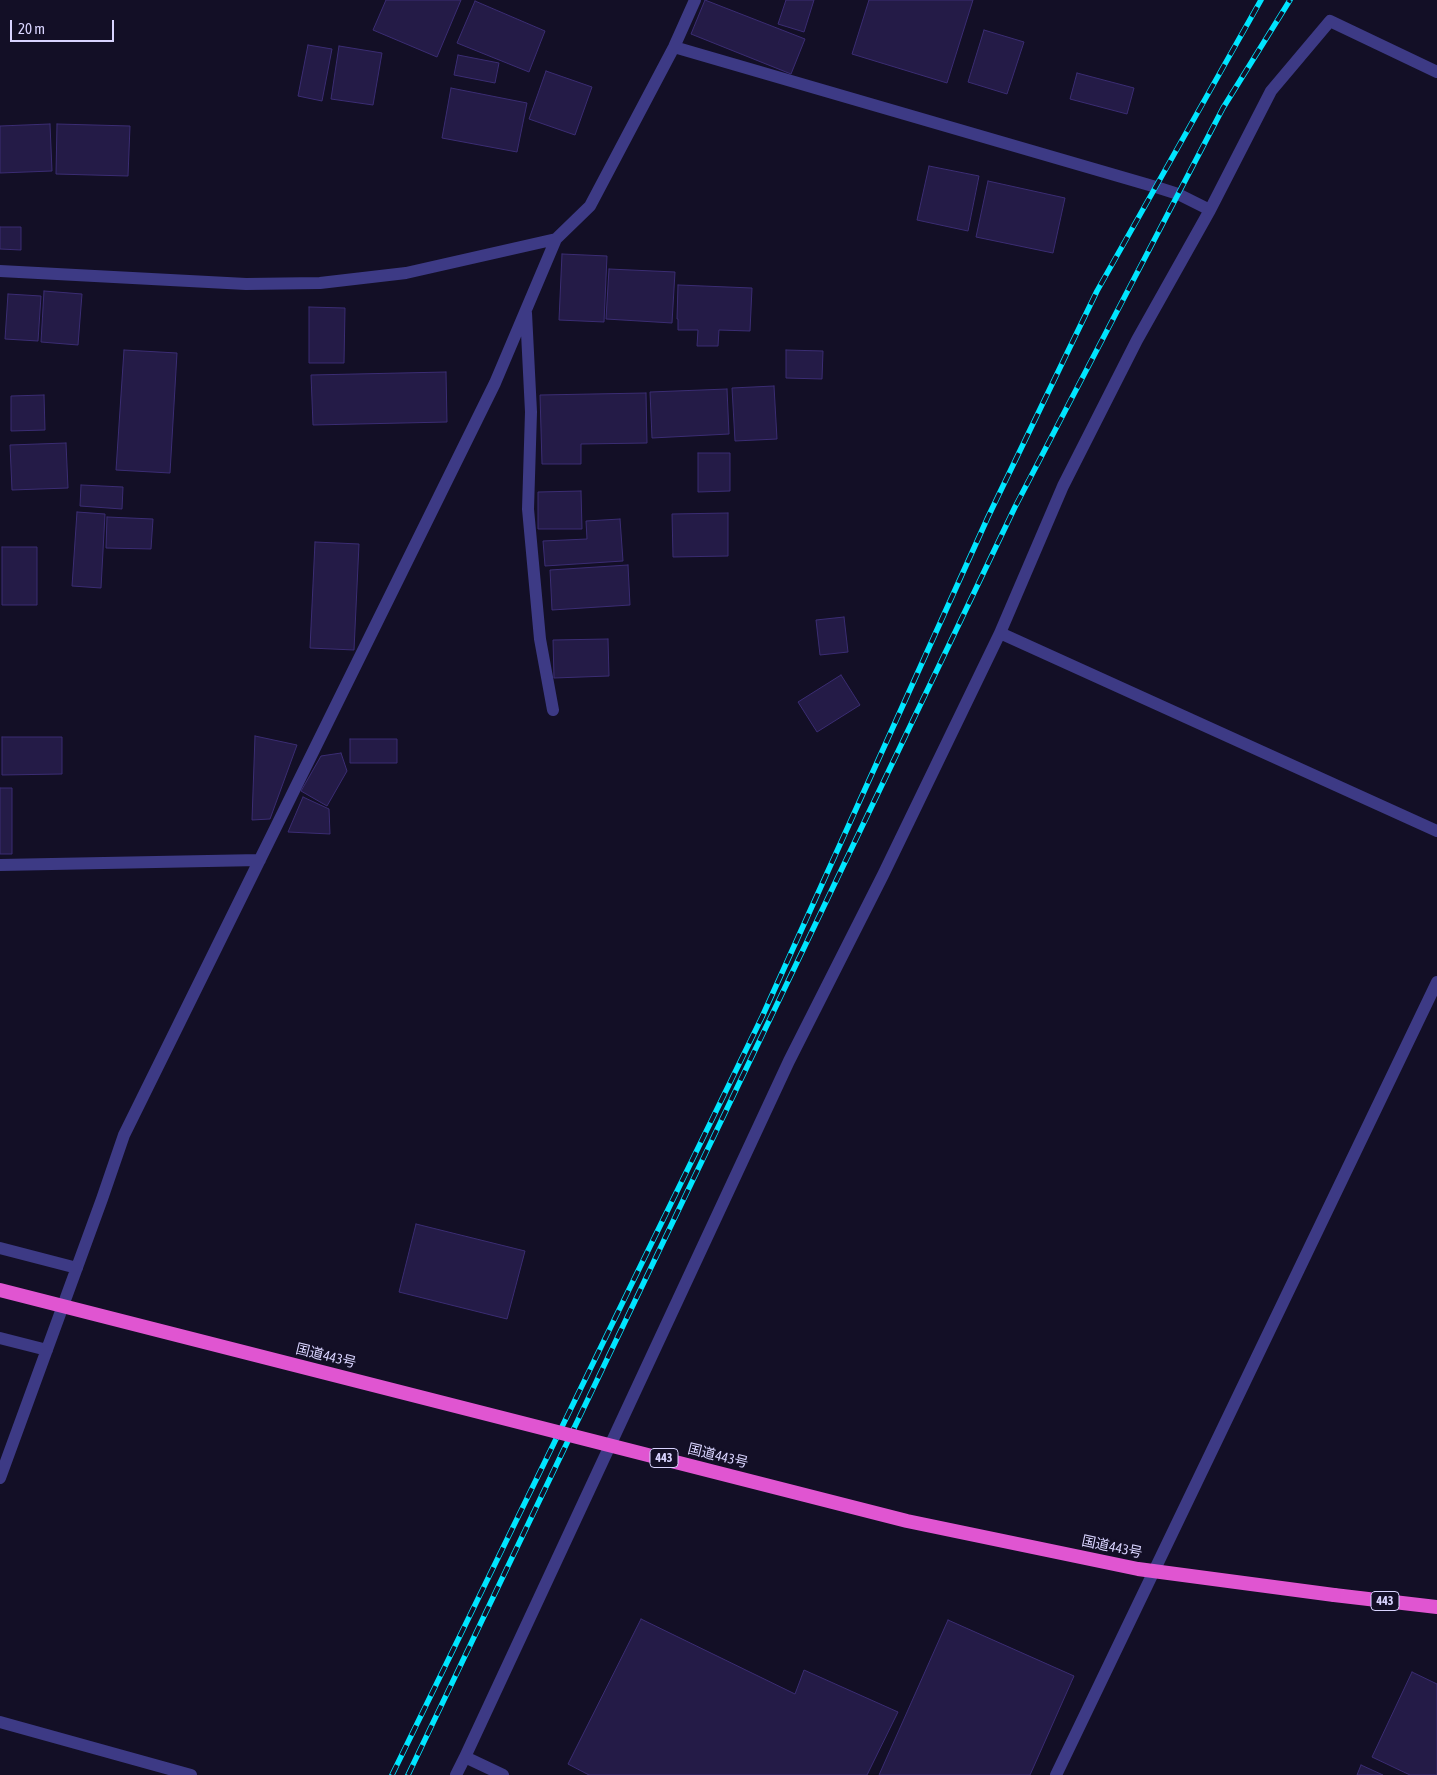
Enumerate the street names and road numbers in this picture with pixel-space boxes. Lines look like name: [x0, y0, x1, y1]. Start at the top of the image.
street label: 国道443号: [294, 1340, 358, 1372]
street label: 国道443号: [686, 1440, 750, 1472]
road number: 443: [650, 1449, 678, 1468]
street label: 国道443号: [1080, 1532, 1144, 1562]
road number: 443: [1371, 1592, 1399, 1610]

